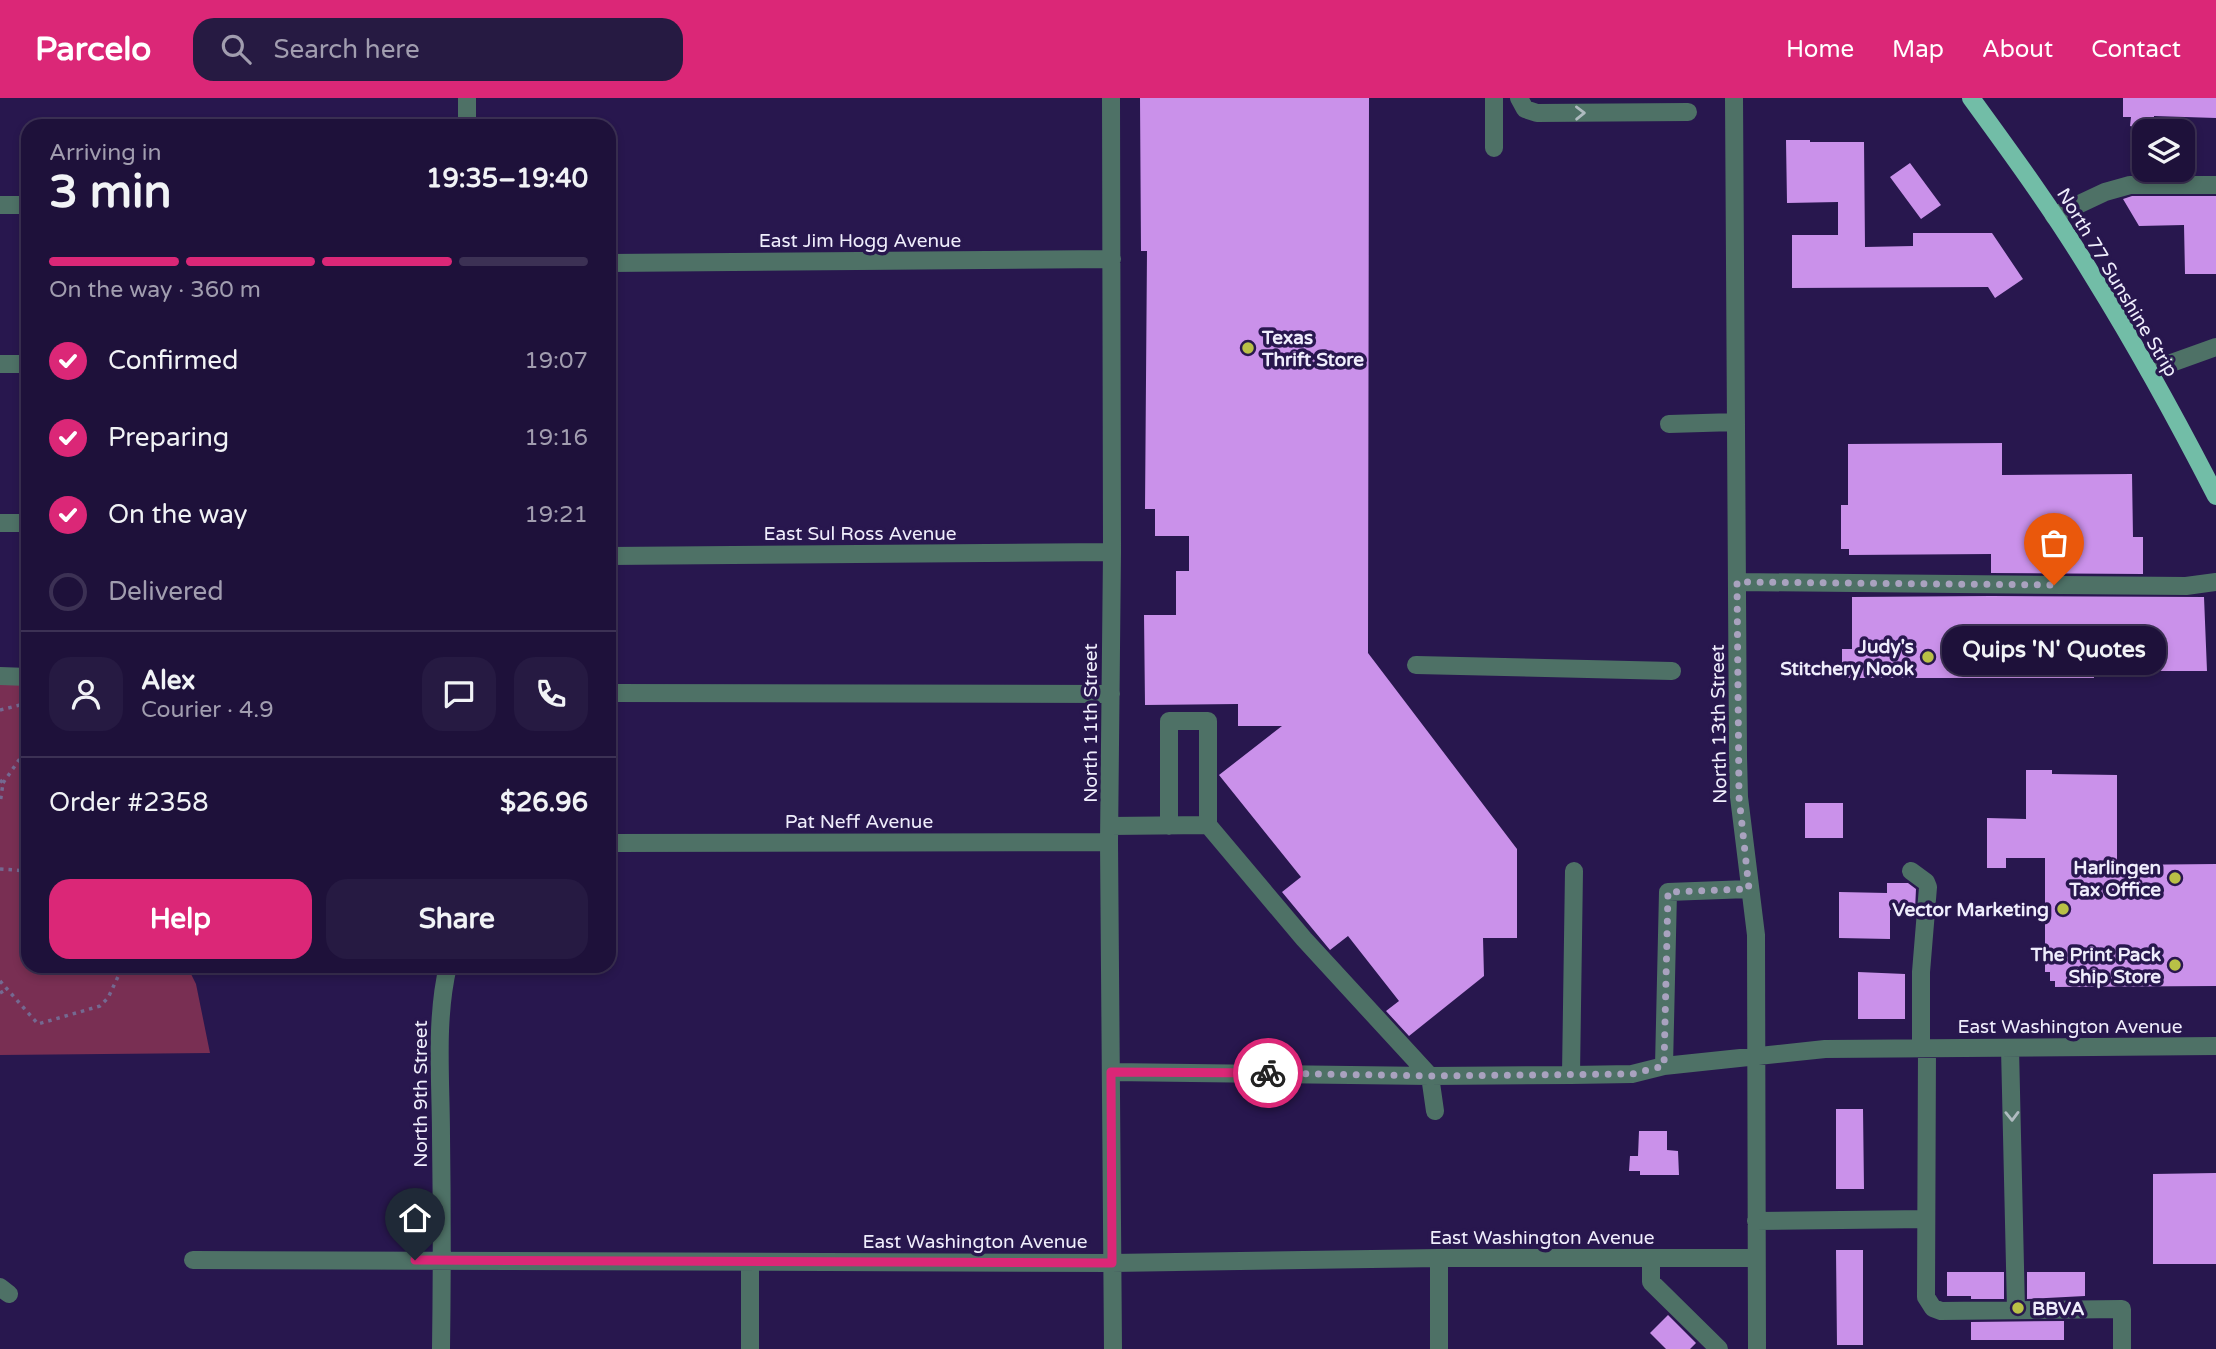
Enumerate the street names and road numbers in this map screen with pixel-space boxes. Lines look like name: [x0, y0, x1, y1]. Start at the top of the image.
street label: North 77 Sunshine Strip: [2052, 184, 2182, 381]
street label: East Jim Hogg Avenue: [759, 230, 961, 252]
street label: East Sul Ross Avenue: [764, 523, 956, 545]
street label: North 11th Street: [1080, 643, 1102, 803]
street label: North 13th Street: [1707, 644, 1731, 804]
street label: Pat Neff Avenue: [785, 811, 933, 833]
street label: East Washington Avenue: [1957, 1016, 2183, 1038]
street label: North 9th Street: [410, 1020, 432, 1168]
street label: East Washington Avenue: [1429, 1227, 1655, 1249]
street label: East Washington Avenue: [862, 1231, 1088, 1253]

